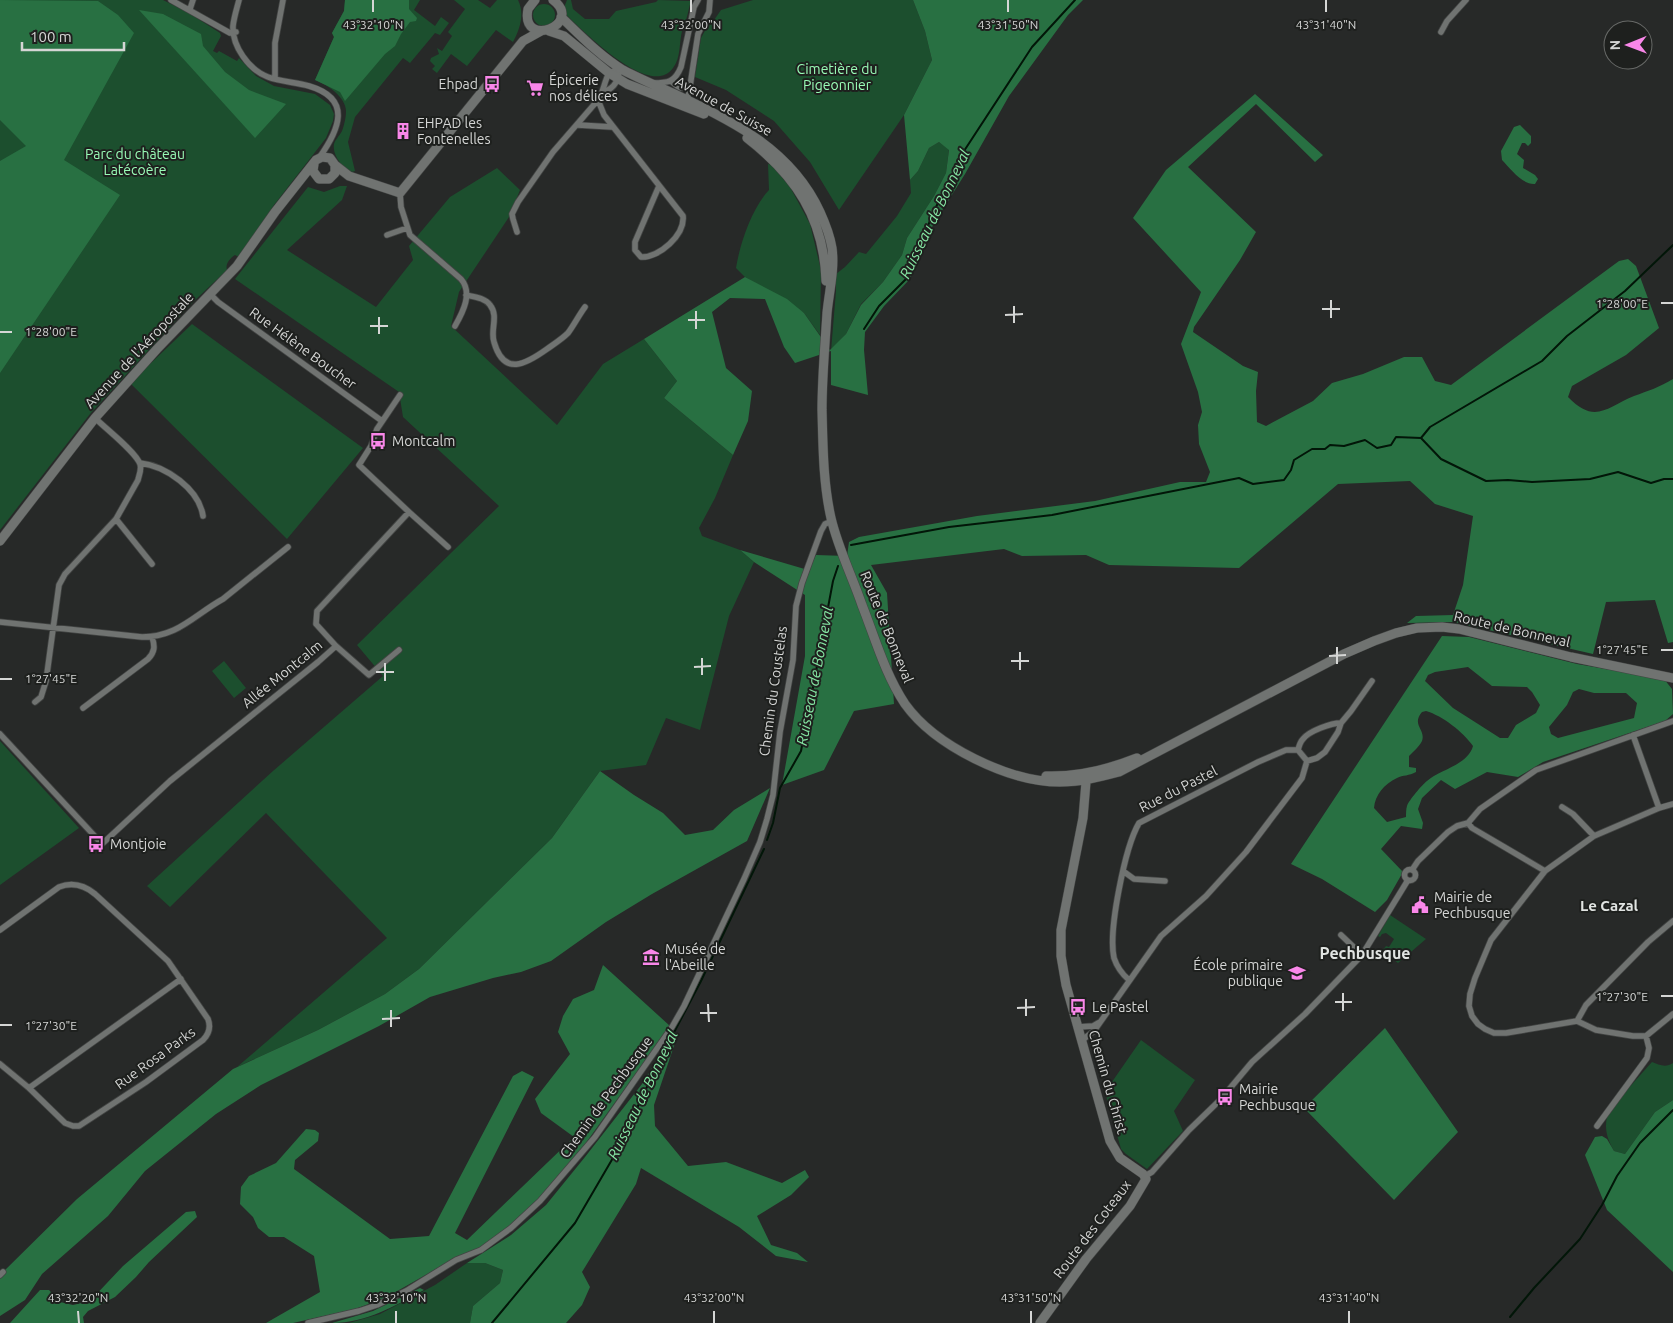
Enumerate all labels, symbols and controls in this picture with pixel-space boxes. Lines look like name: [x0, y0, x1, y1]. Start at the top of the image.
text: 43°32'10"N: [343, 18, 403, 31]
text: 43°32'00"N: [661, 18, 721, 31]
text: 43°31'50"N: [978, 18, 1038, 31]
text: 43°31'40"N: [1296, 18, 1356, 31]
scale bar: [22, 20, 125, 52]
north arrow: [1603, 20, 1653, 70]
text: 100 m: [30, 28, 72, 45]
text: N: [1607, 40, 1623, 51]
park label: Cimetière du Pigeonnier: [797, 61, 877, 93]
place label: Épicerie nos délices: [549, 71, 618, 104]
street label: Avenue de Suisse: [673, 73, 775, 139]
bus stop icon: Ehpad: [482, 74, 502, 94]
place label: Ehpad: [439, 76, 478, 92]
supermarket icon: Épicerie nos délices: [525, 78, 545, 98]
place label: EHPAD les Fontenelles: [417, 115, 491, 147]
building icon: EHPAD les Fontenelles: [393, 121, 413, 141]
park label: Parc du château Latécoère: [85, 146, 185, 178]
water label: Ruisseau de Bonneval: [896, 146, 973, 281]
street label: Avenue de l'Aéropostale: [81, 289, 197, 411]
text: 1°28'00"E: [1596, 297, 1648, 310]
street label: Rue Hélène Boucher: [246, 304, 360, 393]
text: 1°28'00"E: [25, 325, 77, 338]
bus stop icon: Montcalm: [368, 431, 388, 451]
place label: Montcalm: [392, 433, 455, 449]
street label: Route de Bonneval: [857, 569, 917, 685]
water label: Ruisseau de Bonneval: [793, 604, 836, 747]
street label: Route de Bonneval: [1452, 608, 1572, 650]
street label: Chemin du Coustelas: [756, 625, 790, 757]
street label: Allée Montcalm: [239, 637, 325, 711]
text: 1°27'45"E: [1596, 643, 1648, 656]
text: 1°27'45"E: [25, 672, 77, 685]
street label: Rue du Pastel: [1136, 762, 1220, 816]
bus stop icon: Montjoie: [86, 834, 106, 854]
place label: Montjoie: [110, 836, 167, 852]
place label: Mairie de Pechbusque: [1434, 889, 1511, 921]
public building icon: Mairie de Pechbusque: [1410, 895, 1430, 915]
district label: Le Cazal: [1580, 897, 1639, 914]
place label: Musée de l'Abeille: [665, 941, 726, 973]
district label: Pechbusque: [1320, 944, 1410, 962]
museum icon: Musée de l'Abeille: [641, 947, 661, 967]
place label: École primaire publique: [1193, 956, 1283, 989]
school or university icon: École primaire publique: [1287, 963, 1307, 983]
text: 1°27'30"E: [1596, 990, 1648, 1003]
bus stop icon: Le Pastel: [1068, 997, 1088, 1017]
place label: Le Pastel: [1092, 999, 1149, 1015]
text: 1°27'30"E: [25, 1019, 77, 1032]
street label: Rue Rosa Parks: [112, 1024, 198, 1092]
water label: Ruisseau de Bonneval: [604, 1027, 681, 1162]
street label: Chemin du Christ: [1086, 1028, 1131, 1136]
street label: Chemin de Pechbusque: [556, 1033, 656, 1161]
place label: Mairie Pechbusque: [1239, 1081, 1316, 1113]
bus stop icon: Mairie Pechbusque: [1215, 1087, 1235, 1107]
street label: Route des Coteaux: [1050, 1177, 1134, 1281]
text: 43°32'20"N: [48, 1291, 108, 1304]
text: 43°32'10"N: [366, 1291, 426, 1304]
text: 43°32'00"N: [684, 1291, 744, 1304]
text: 43°31'50"N: [1001, 1291, 1061, 1304]
text: 43°31'40"N: [1319, 1291, 1379, 1304]

